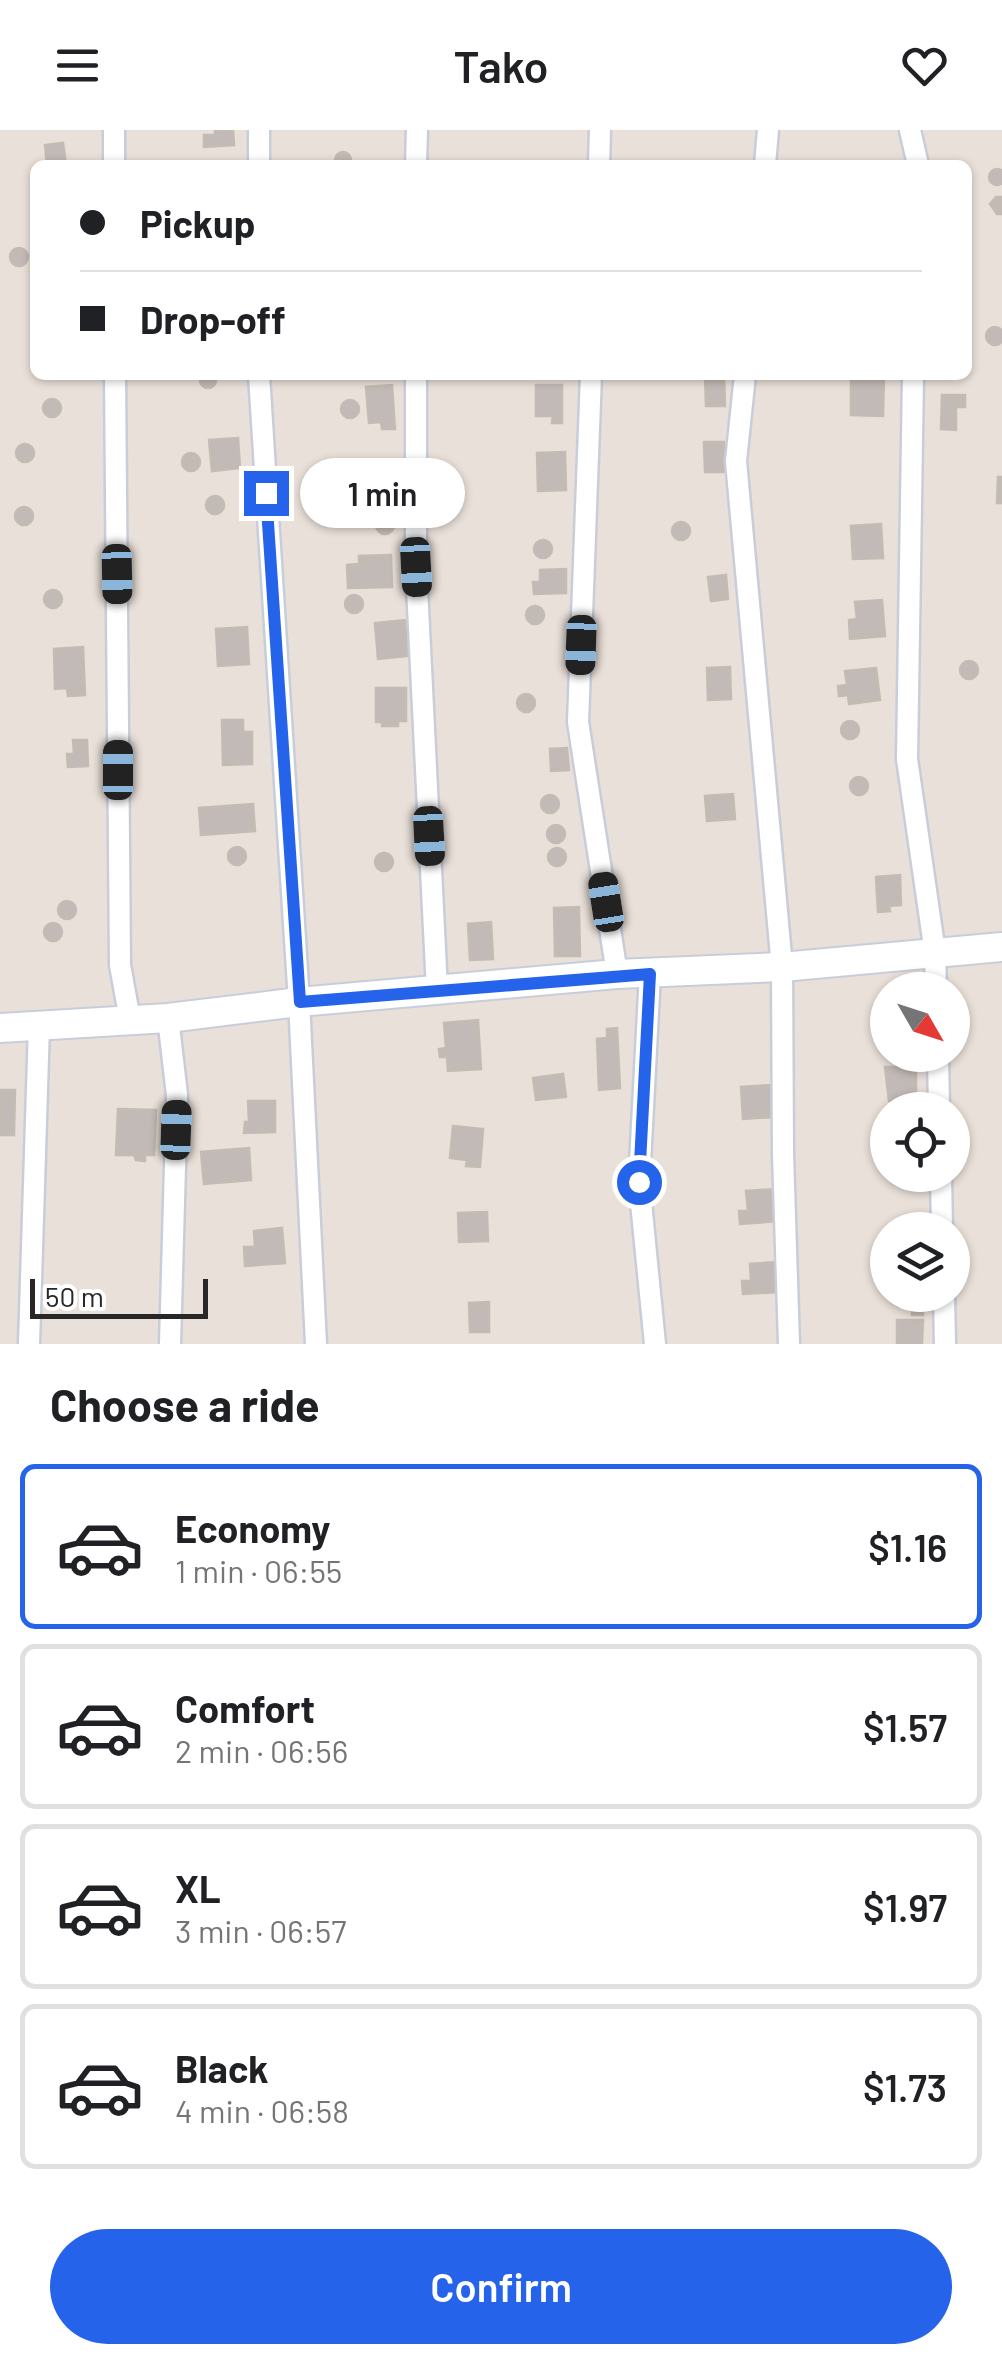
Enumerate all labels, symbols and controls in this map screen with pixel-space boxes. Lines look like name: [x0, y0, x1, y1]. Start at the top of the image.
icon: menu: [50, 38, 105, 93]
text: Tako: [453, 38, 549, 92]
icon: heart: [897, 38, 952, 93]
text: Pickup: [140, 200, 255, 246]
text: Drop-off: [140, 296, 286, 342]
callout: 1 min: [301, 458, 466, 528]
route end: [244, 471, 289, 516]
text: 1 min: [348, 474, 417, 512]
car: [399, 536, 433, 598]
car: [101, 544, 133, 604]
car: [565, 614, 597, 676]
car: [103, 740, 133, 800]
car: [412, 805, 446, 867]
car: [586, 870, 626, 934]
north arrow: [870, 972, 970, 1072]
map controls: [870, 972, 970, 1312]
button: locate: [870, 1092, 970, 1192]
car: [160, 1099, 192, 1161]
route start: [617, 1160, 662, 1205]
button: layers: [870, 1212, 970, 1312]
scale bar: [30, 1274, 208, 1318]
text: 50 m: [45, 1279, 104, 1313]
text: Choose a ride: [50, 1377, 320, 1431]
icon: car: [55, 1502, 145, 1592]
text: Economy: [175, 1505, 330, 1551]
text: $1.16: [868, 1524, 947, 1570]
text: 1 min · 06:55: [175, 1551, 342, 1589]
icon: car: [55, 1682, 145, 1772]
text: Comfort: [175, 1685, 315, 1731]
text: $1.57: [863, 1704, 947, 1750]
text: 2 min · 06:56: [175, 1731, 348, 1769]
icon: car: [55, 1862, 145, 1952]
text: XL: [175, 1865, 221, 1911]
text: $1.97: [863, 1884, 947, 1930]
text: 3 min · 06:57: [175, 1911, 346, 1949]
icon: car: [55, 2042, 145, 2132]
text: Black: [175, 2045, 269, 2091]
text: $1.73: [863, 2064, 947, 2110]
text: 4 min · 06:58: [175, 2091, 349, 2129]
button: Confirm: [50, 2229, 952, 2344]

